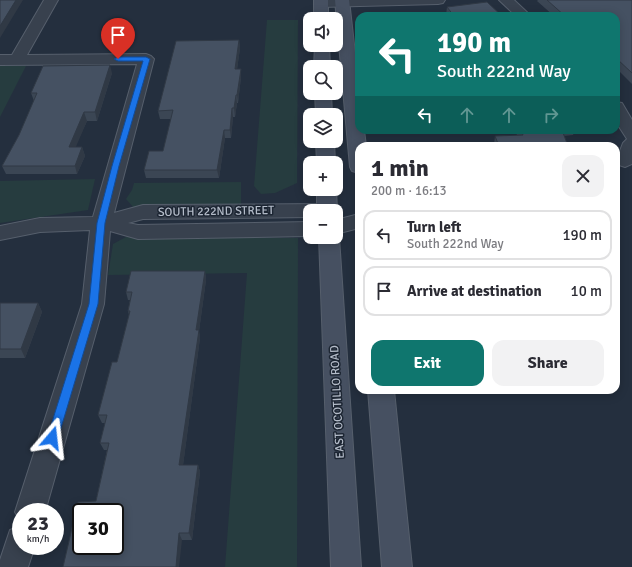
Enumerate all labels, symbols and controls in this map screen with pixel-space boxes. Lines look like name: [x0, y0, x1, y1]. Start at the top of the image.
map controls: [303, 12, 343, 244]
button: sound: [303, 12, 343, 52]
pin: [101, 18, 135, 59]
icon: arrive: [107, 24, 129, 46]
text: 190 m: [437, 26, 511, 60]
icon: left: [371, 28, 423, 80]
button: search: [303, 60, 343, 100]
text: South 222nd Way: [437, 60, 571, 82]
icon: left: [414, 104, 436, 126]
icon: ahead: [456, 104, 478, 126]
icon: ahead: [498, 104, 520, 126]
icon: right: [540, 104, 562, 126]
button: layers: [303, 108, 343, 148]
text: 1 min: [371, 153, 429, 183]
button: close: [562, 155, 604, 197]
button: +: [303, 156, 343, 196]
text: 200 m · 16:13: [371, 183, 447, 199]
street label: SOUTH 222ND STREET: [158, 203, 274, 220]
button: −: [303, 204, 343, 244]
text: Turn left: [407, 218, 461, 236]
icon: left: [373, 224, 395, 246]
text: 190 m: [562, 226, 602, 244]
text: South 222nd Way: [407, 236, 504, 252]
icon: arrive: [373, 280, 395, 302]
text: Arrive at destination: [407, 282, 542, 300]
text: 10 m: [571, 282, 602, 300]
button: Exit: [371, 340, 484, 386]
button: Share: [492, 340, 604, 386]
street label: EAST OCOTILLO ROAD: [327, 345, 348, 459]
position arrow: [31, 417, 73, 459]
speed limit sign: 30: [72, 503, 124, 555]
text: 23: [27, 511, 49, 536]
text: km/h: [27, 533, 49, 545]

